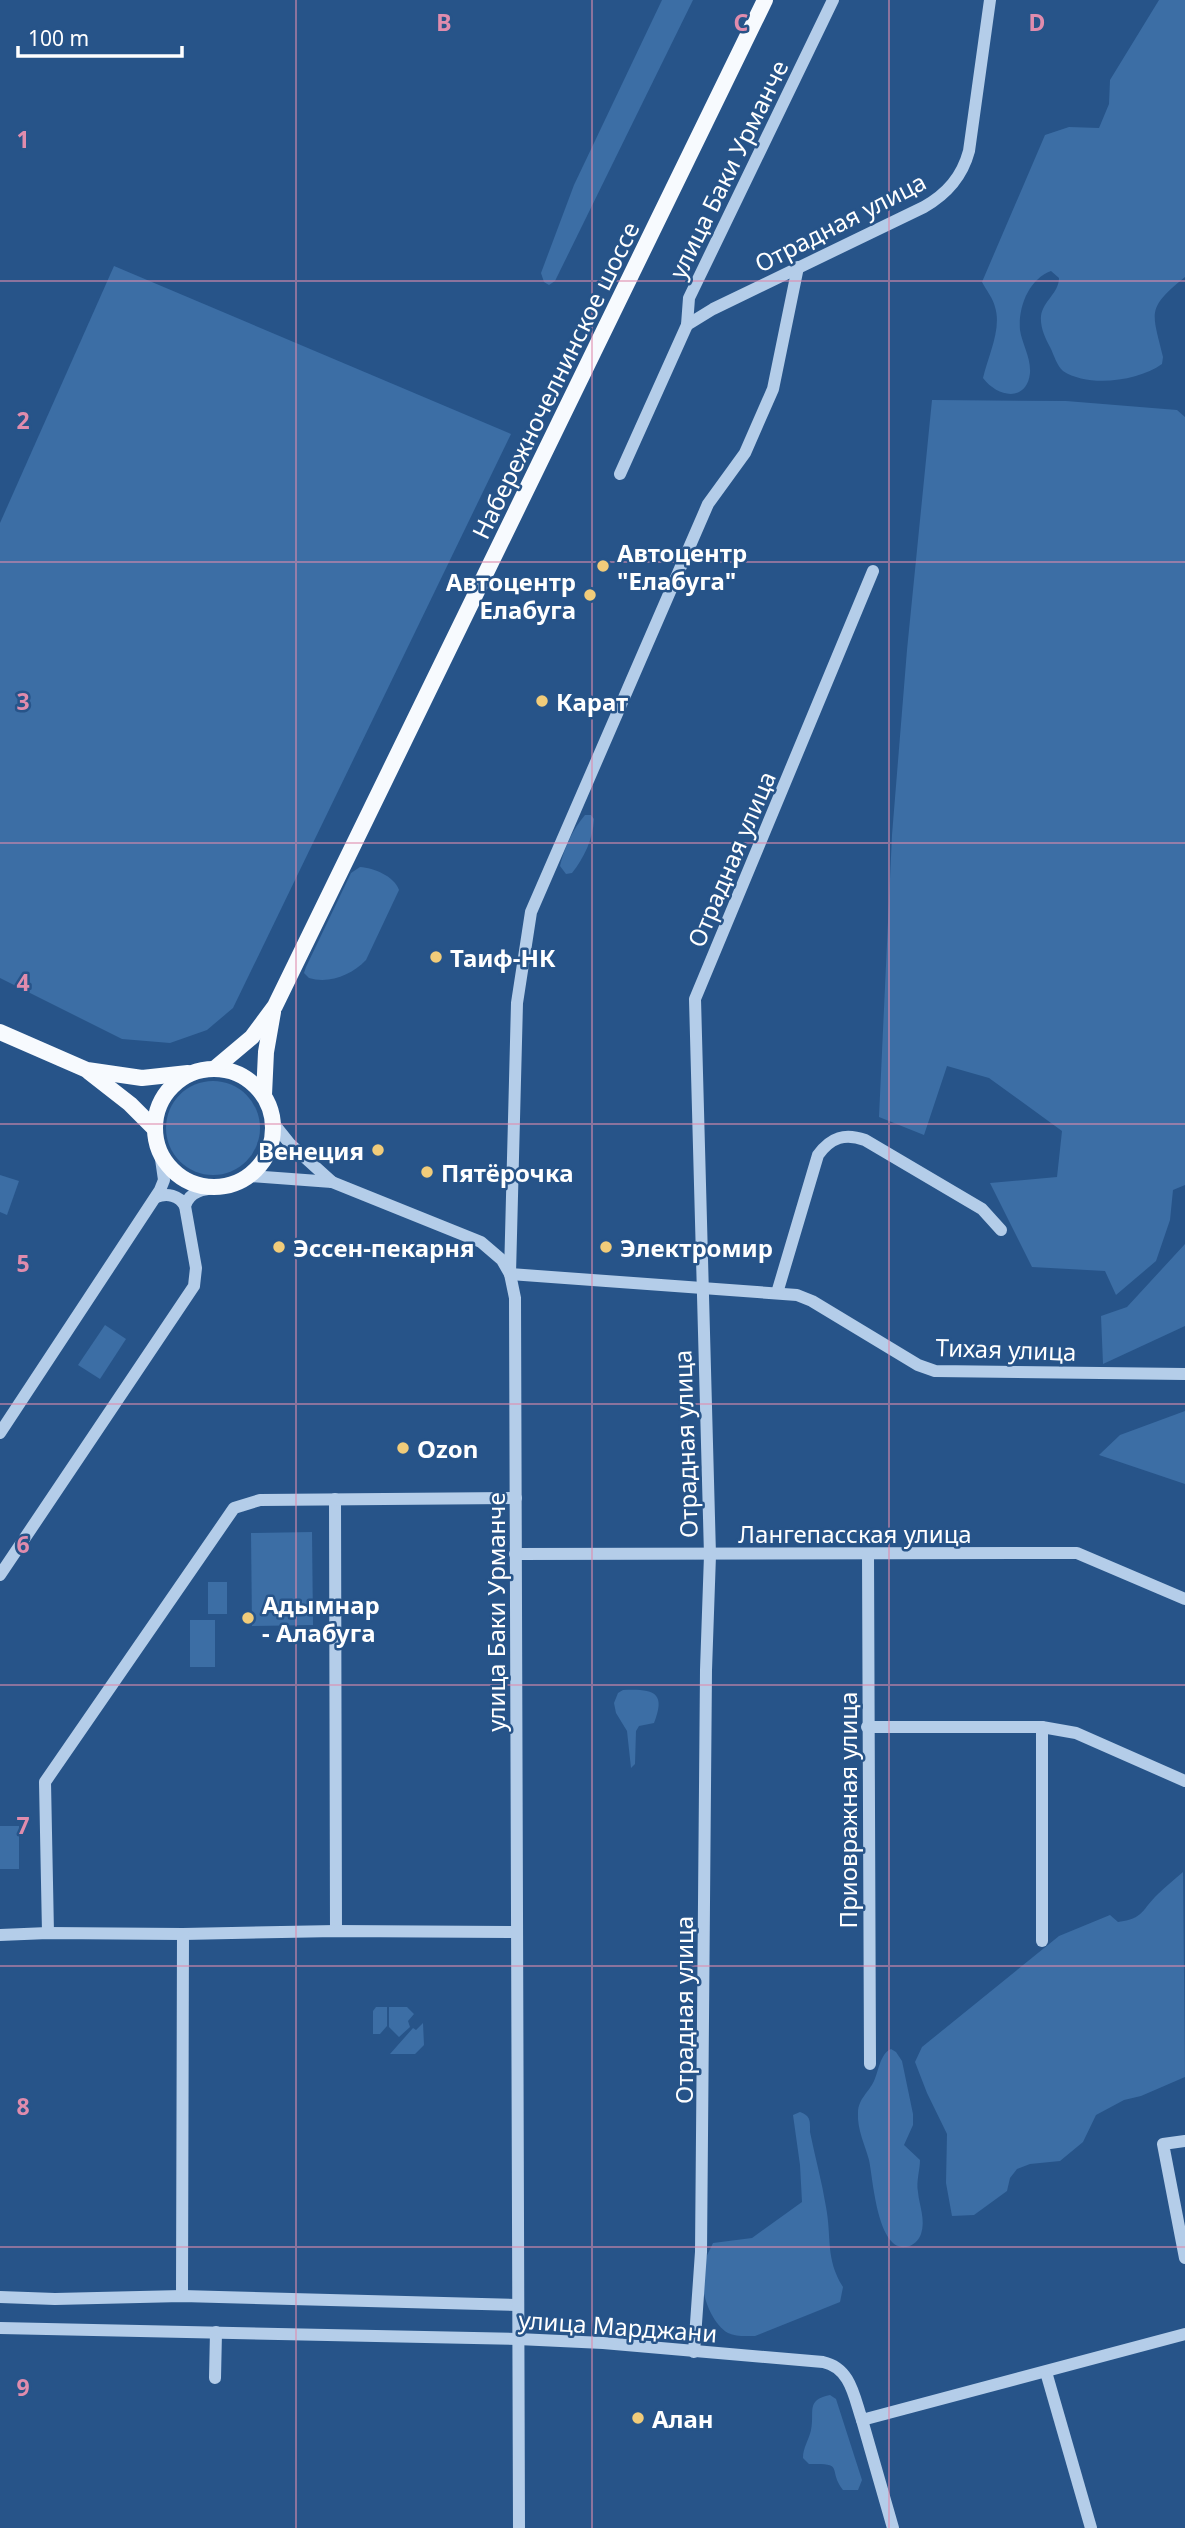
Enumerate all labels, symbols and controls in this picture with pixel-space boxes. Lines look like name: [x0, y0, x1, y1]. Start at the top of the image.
text: B: [436, 6, 452, 38]
text: C: [734, 6, 749, 38]
text: D: [1029, 6, 1045, 38]
scale bar: [18, 14, 182, 58]
text: 100 m: [28, 24, 89, 52]
street label: улица Баки Урманче: [661, 54, 795, 284]
text: 1: [16, 123, 30, 155]
street label: Отрадная улица: [749, 165, 931, 279]
street label: Набережночелнинское шоссе: [464, 216, 646, 544]
text: 2: [16, 404, 30, 436]
place label: Автоцентр "Елабуга": [617, 536, 747, 597]
marker: Автоцентр "Елабуга": [595, 558, 611, 574]
place label: Автоцентр Елабуга: [446, 565, 576, 626]
marker: Автоцентр Елабуга: [582, 587, 598, 603]
text: 3: [16, 685, 30, 717]
place label: Карат: [556, 685, 628, 718]
marker: Карат: [534, 693, 550, 709]
street label: Отрадная улица: [679, 766, 783, 952]
place label: Таиф-НК: [450, 941, 556, 974]
marker: Таиф-НК: [428, 949, 444, 965]
text: 4: [16, 966, 30, 998]
place label: Венеция: [258, 1134, 364, 1167]
marker: Венеция: [370, 1142, 386, 1158]
place label: Пятёрочка: [441, 1156, 574, 1189]
marker: Пятёрочка: [419, 1164, 435, 1180]
place label: Эссен-пекарня: [293, 1231, 475, 1264]
place label: Электромир: [620, 1231, 773, 1264]
marker: Эссен-пекарня: [271, 1239, 287, 1255]
marker: Электромир: [598, 1239, 614, 1255]
text: 5: [16, 1247, 30, 1279]
street label: Тихая улица: [935, 1330, 1077, 1368]
street label: Отрадная улица: [665, 1349, 705, 1539]
place label: Ozon: [417, 1432, 478, 1465]
marker: Ozon: [395, 1440, 411, 1456]
street label: улица Баки Урманче: [479, 1492, 512, 1732]
street label: Лангепасская улица: [738, 1517, 972, 1550]
text: 6: [16, 1528, 30, 1560]
place label: Адымнар - Алабуга: [262, 1588, 380, 1649]
marker: Адымнар - Алабуга: [240, 1610, 256, 1626]
street label: Приовражная улица: [831, 1692, 864, 1928]
text: 7: [16, 1809, 30, 1841]
street label: Отрадная улица: [667, 1916, 700, 2104]
text: 8: [16, 2090, 30, 2122]
street label: улица Марджани: [518, 2303, 718, 2349]
text: 9: [16, 2371, 30, 2403]
place label: Алан: [652, 2402, 714, 2435]
marker: Алан: [630, 2410, 646, 2426]

